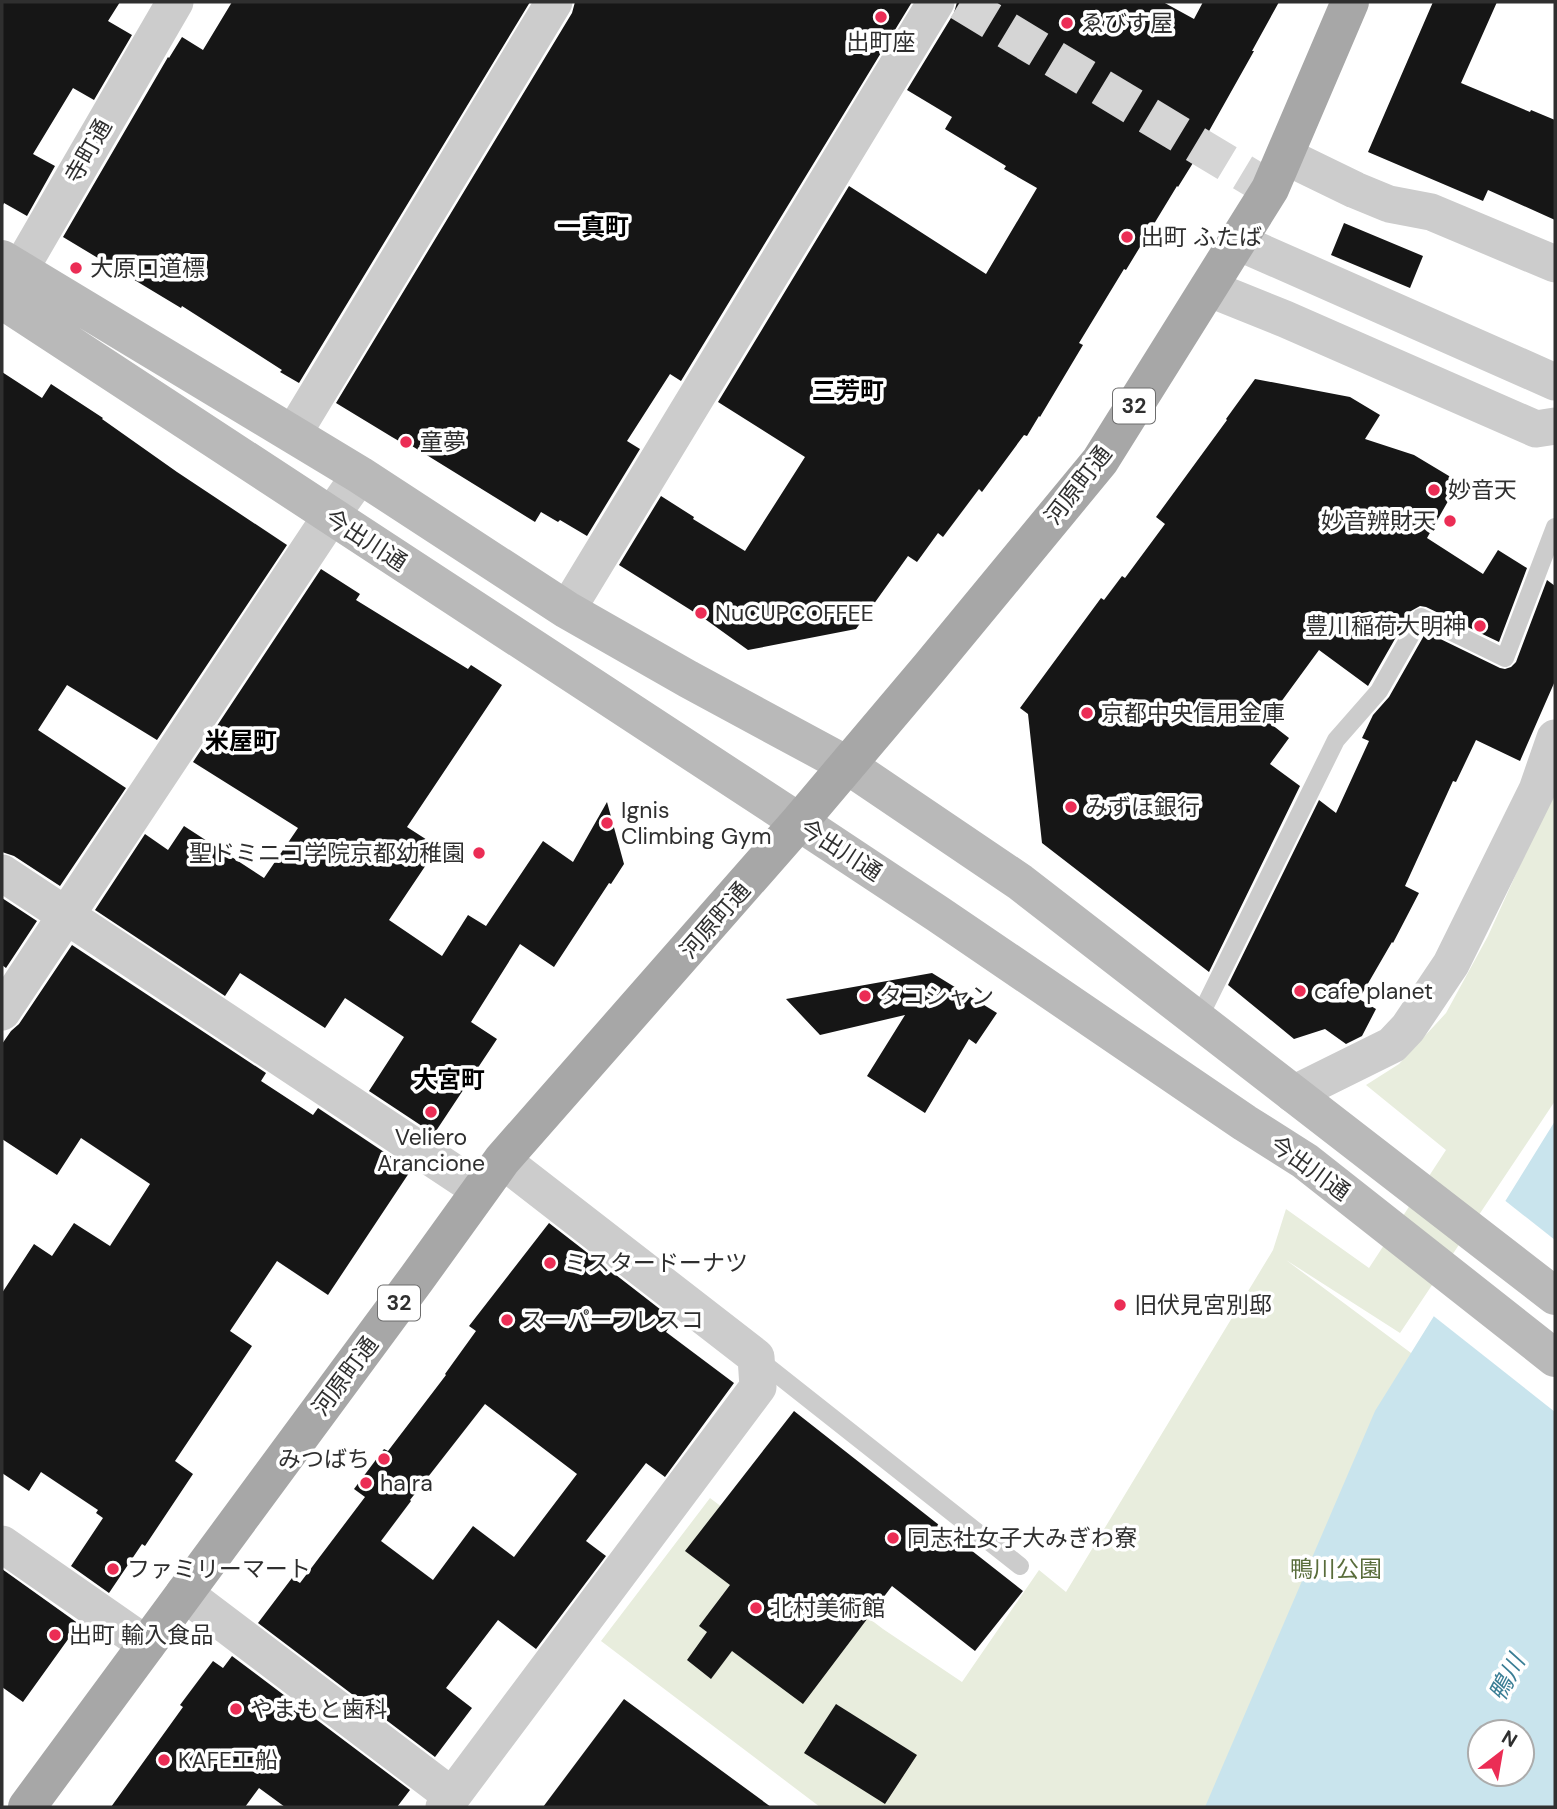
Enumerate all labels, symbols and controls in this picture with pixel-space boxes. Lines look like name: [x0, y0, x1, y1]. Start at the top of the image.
place label: ゑびす屋: [1081, 8, 1173, 38]
marker: 出町座: [873, 9, 889, 25]
marker: ゑびす屋: [1059, 15, 1075, 31]
place label: 出町座: [847, 27, 916, 57]
street label: 寺町通: [58, 114, 118, 188]
district label: 一真町: [557, 211, 629, 242]
place label: 出町 ふたば: [1141, 222, 1262, 252]
marker: 出町 ふたば: [1119, 229, 1135, 245]
place label: 大原口道標: [90, 253, 205, 283]
marker: 大原口道標: [68, 260, 84, 276]
district label: 三芳町: [812, 375, 884, 406]
road number: 32: [1113, 388, 1155, 424]
place label: 童夢: [420, 427, 466, 457]
marker: 童夢: [398, 434, 414, 450]
street label: 河原町通: [1038, 440, 1118, 530]
place label: 妙音天: [1448, 475, 1517, 505]
marker: 妙音天: [1426, 482, 1442, 498]
street label: 今出川通: [319, 502, 413, 578]
place label: 妙音辨財天: [1321, 506, 1436, 536]
marker: 妙音辨財天: [1442, 513, 1458, 529]
place label: NuCUPCOFFEE: [715, 598, 874, 628]
marker: NuCUPCOFFEE: [693, 605, 709, 621]
place label: 豊川稲荷大明神: [1305, 611, 1466, 641]
marker: 豊川稲荷大明神: [1472, 618, 1488, 634]
place label: 京都中央信用金庫: [1101, 698, 1285, 728]
marker: 京都中央信用金庫: [1079, 705, 1095, 721]
district label: 米屋町: [205, 725, 277, 756]
place label: みずほ銀行: [1085, 792, 1200, 822]
place label: Ignis Climbing Gym: [621, 795, 771, 851]
marker: みずほ銀行: [1063, 799, 1079, 815]
street label: 今出川通: [794, 812, 888, 888]
marker: Ignis Climbing Gym: [599, 815, 615, 831]
place label: 聖ドミニコ学院京都幼稚園: [189, 838, 465, 868]
marker: 聖ドミニコ学院京都幼稚園: [471, 845, 487, 861]
street label: 河原町通: [674, 875, 756, 965]
place label: cafe planet: [1314, 976, 1433, 1006]
place label: タコシャン: [879, 981, 994, 1011]
marker: cafe planet: [1292, 983, 1308, 999]
marker: タコシャン: [857, 988, 873, 1004]
district label: 大宮町: [413, 1064, 485, 1095]
marker: Veliero Arancione: [423, 1104, 439, 1120]
place label: Veliero Arancione: [377, 1122, 485, 1178]
street label: 今出川通: [1264, 1129, 1356, 1207]
place label: ミスタードーナツ: [564, 1248, 748, 1278]
marker: ミスタードーナツ: [542, 1255, 558, 1271]
road number: 32: [378, 1286, 420, 1320]
place label: 旧伏見宮別邸: [1134, 1290, 1272, 1320]
marker: 旧伏見宮別邸: [1112, 1297, 1128, 1313]
place label: スーパーフレスコ: [521, 1305, 703, 1335]
marker: スーパーフレスコ: [499, 1312, 515, 1328]
street label: 河原町通: [305, 1330, 385, 1422]
place label: みつばち: [278, 1444, 370, 1474]
marker: みつばち: [376, 1451, 392, 1467]
place label: ha ra: [380, 1468, 433, 1498]
marker: ha ra: [358, 1475, 374, 1491]
place label: 同志社女子大みぎわ寮: [907, 1523, 1137, 1553]
marker: 同志社女子大みぎわ寮: [885, 1530, 901, 1546]
place label: ファミリーマート: [127, 1554, 311, 1584]
park label: 鴨川公園: [1290, 1554, 1382, 1584]
marker: ファミリーマート: [105, 1561, 121, 1577]
place label: 北村美術館: [770, 1593, 885, 1623]
marker: 北村美術館: [748, 1600, 764, 1616]
place label: 出町 輸入食品: [69, 1620, 213, 1650]
marker: 出町 輸入食品: [47, 1627, 63, 1643]
water label: 鴨川: [1482, 1647, 1533, 1706]
place label: やまもと歯科: [250, 1694, 388, 1724]
marker: やまもと歯科: [228, 1701, 244, 1717]
north arrow: [1466, 1718, 1536, 1788]
text: N: [1497, 1725, 1522, 1753]
place label: KAFE工船: [178, 1745, 278, 1775]
marker: KAFE工船: [156, 1752, 172, 1768]

